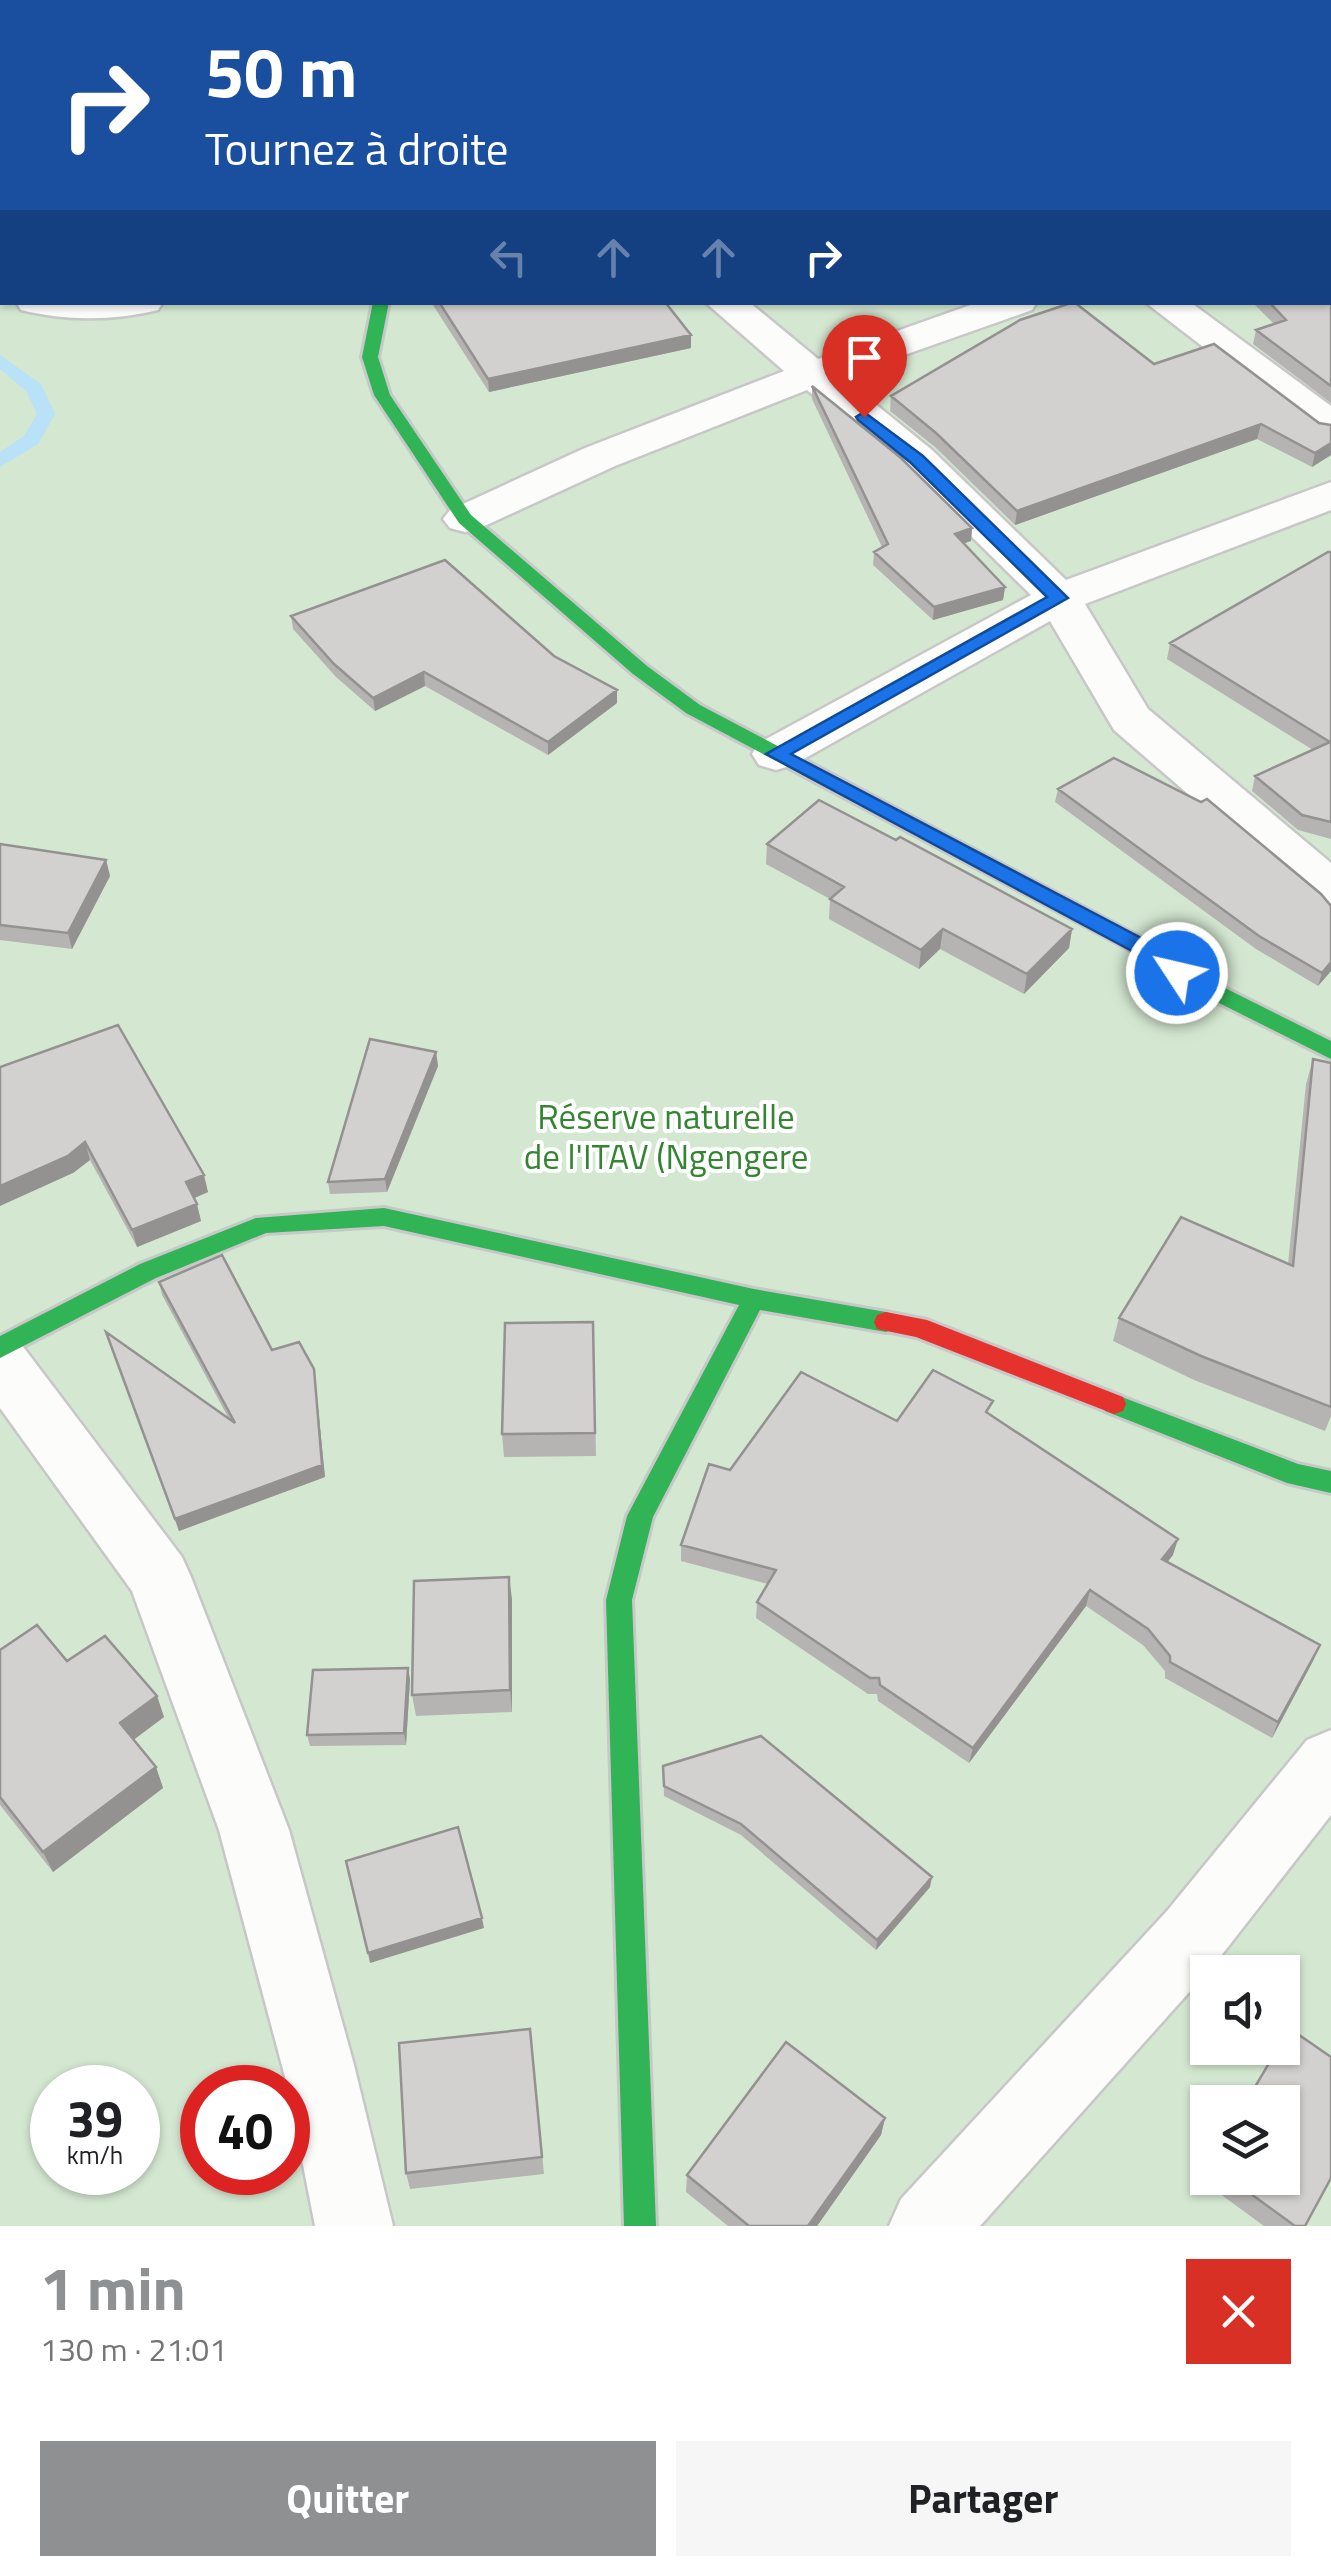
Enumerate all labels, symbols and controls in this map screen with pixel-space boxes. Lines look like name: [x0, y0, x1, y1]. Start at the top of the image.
text: 50 m: [205, 18, 358, 124]
icon: right: [40, 40, 170, 170]
text: Tournez à droite: [205, 114, 509, 182]
icon: left: [481, 230, 536, 285]
icon: ahead: [586, 230, 641, 285]
icon: ahead: [691, 230, 746, 285]
icon: right: [796, 230, 851, 285]
pin: [822, 315, 907, 418]
icon: arrive: [837, 330, 892, 385]
position arrow: [1125, 921, 1229, 1025]
park label: Réserve naturelle de l'ITAV (Ngengere: [524, 1089, 808, 1183]
map controls: [1190, 1955, 1300, 2195]
button: sound: [1190, 1955, 1300, 2065]
speed limit sign: 40: [180, 2065, 310, 2195]
text: 39: [67, 2080, 123, 2156]
button: layers: [1190, 2085, 1300, 2195]
text: km/h: [67, 2136, 123, 2174]
text: 1 min: [40, 2242, 186, 2333]
button: close: [1186, 2259, 1291, 2364]
text: 130 m · 21:01: [40, 2325, 227, 2373]
button: Quitter: [40, 2441, 656, 2556]
button: Partager: [676, 2441, 1291, 2556]

